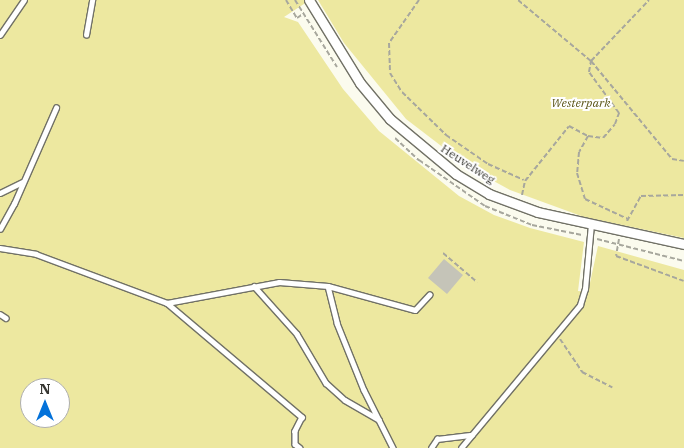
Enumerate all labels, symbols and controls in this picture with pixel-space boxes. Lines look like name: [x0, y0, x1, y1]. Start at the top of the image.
park label: Westerpark: [551, 96, 611, 110]
street label: Heuvelweg: [438, 141, 498, 187]
north arrow: [20, 378, 70, 428]
text: N: [39, 380, 51, 398]

